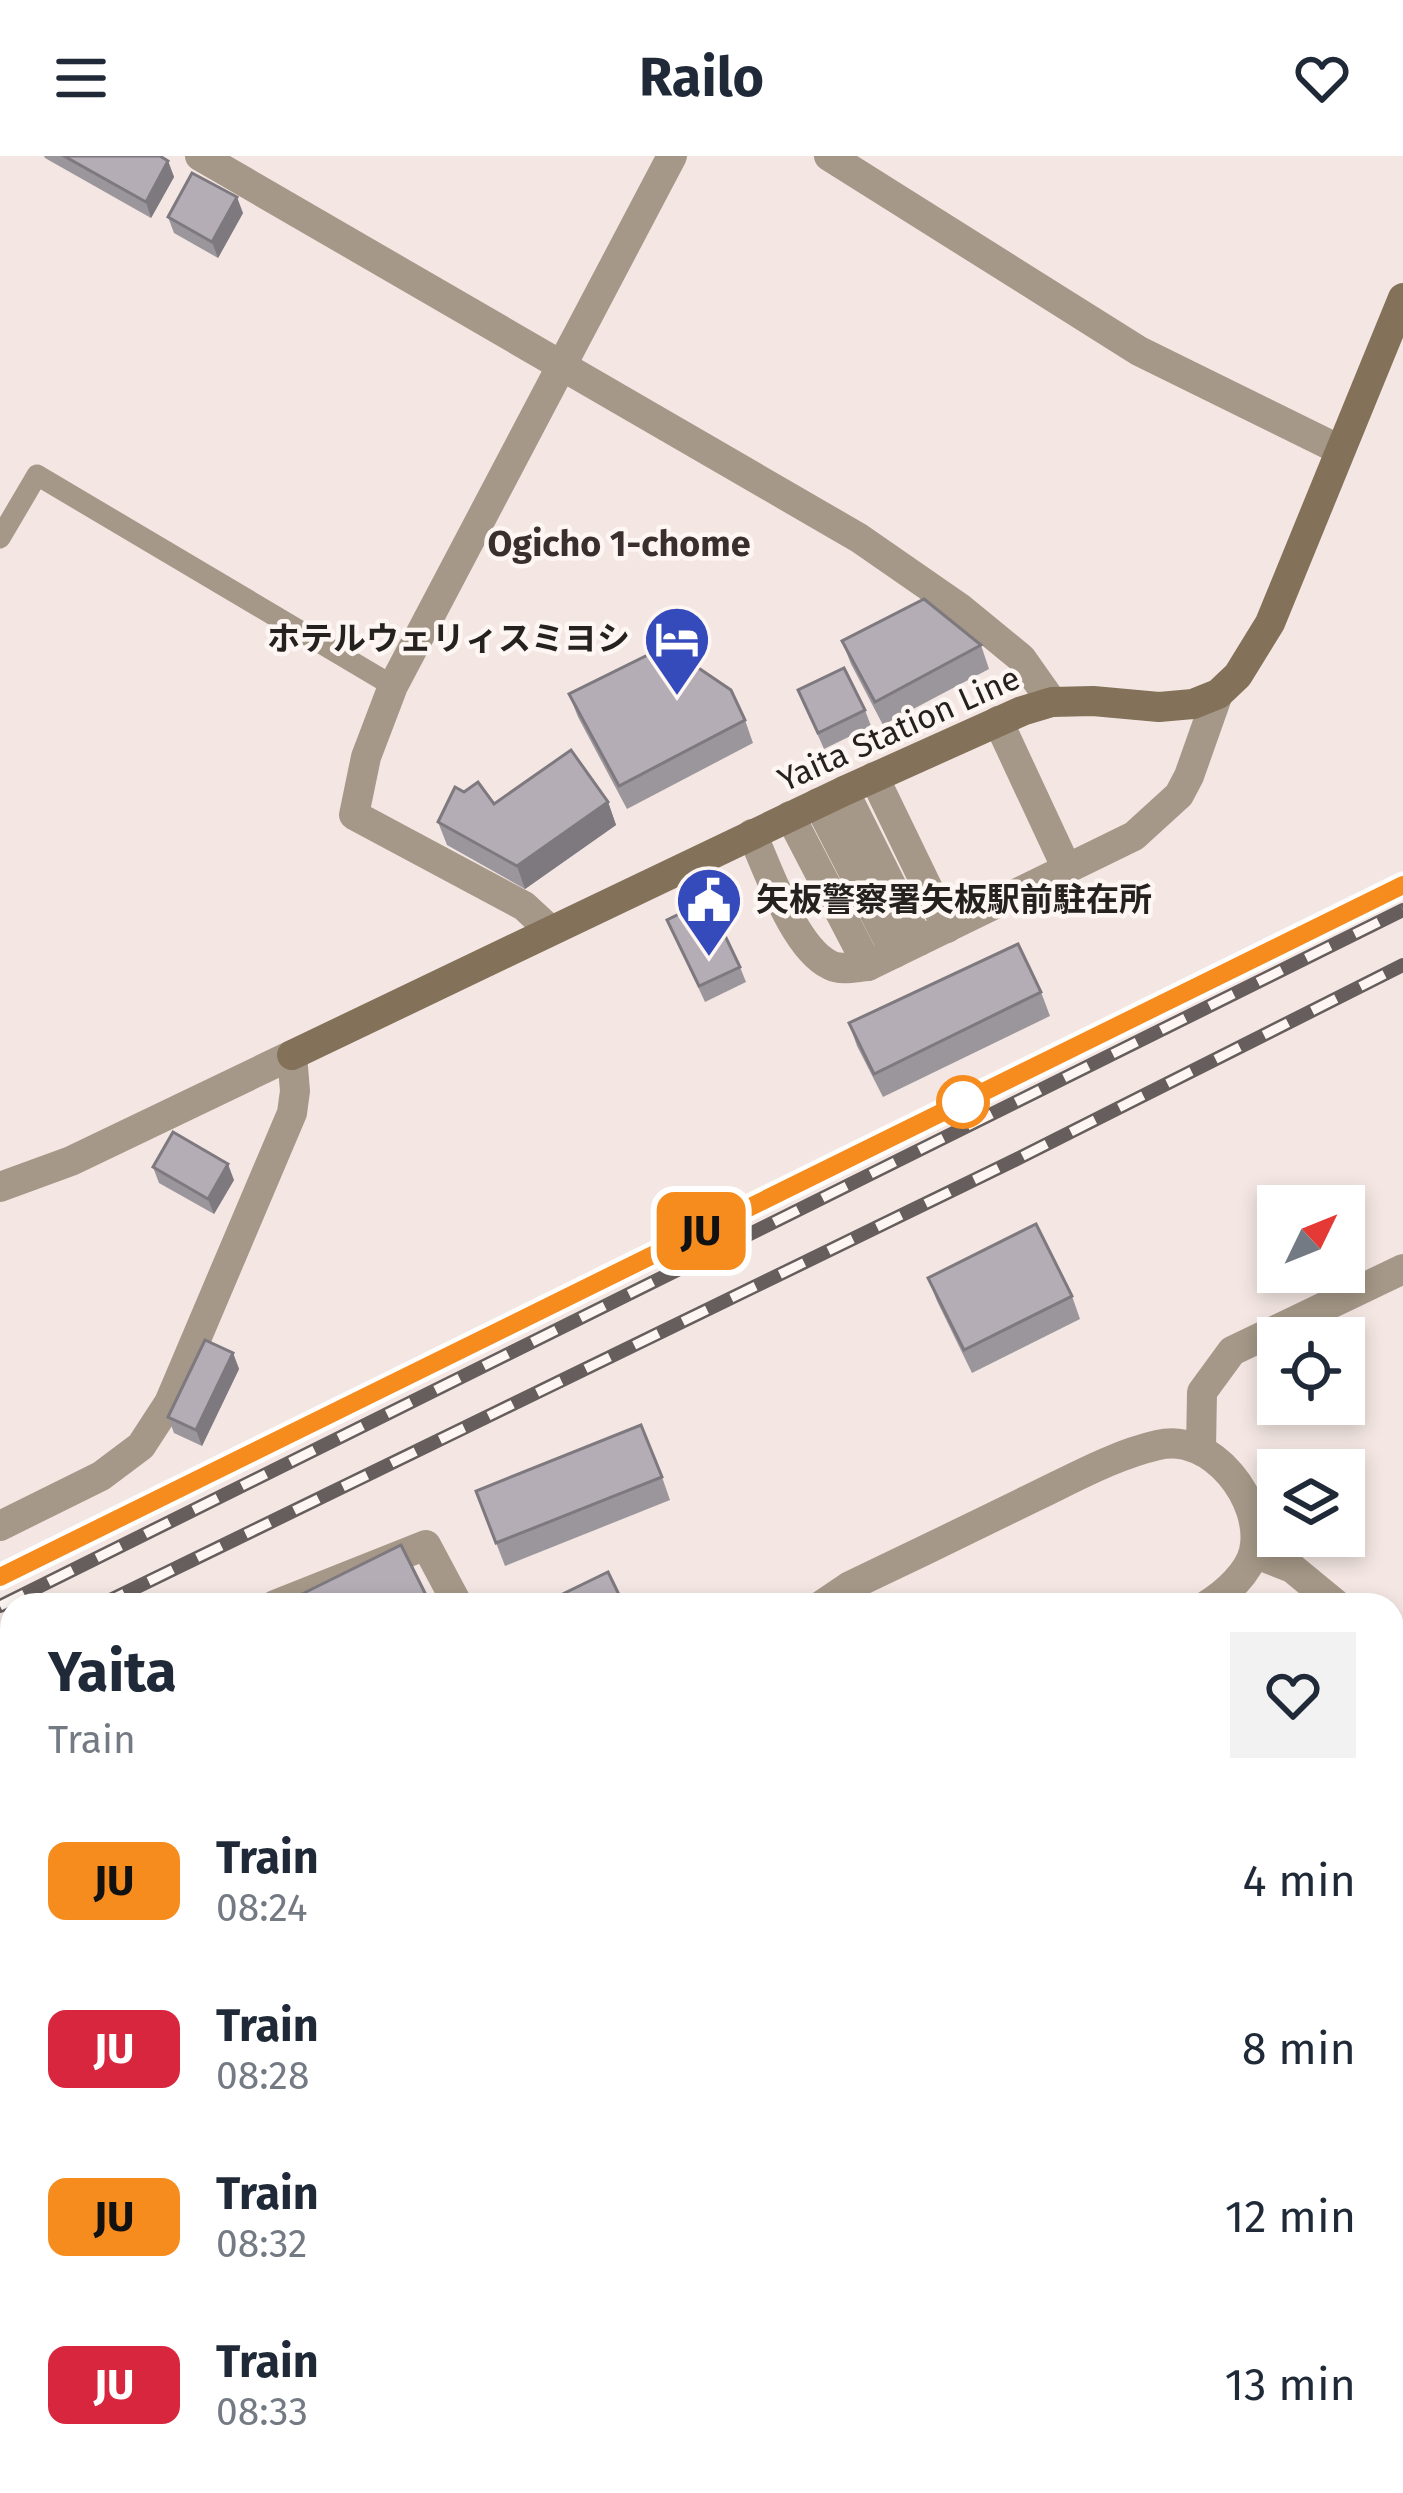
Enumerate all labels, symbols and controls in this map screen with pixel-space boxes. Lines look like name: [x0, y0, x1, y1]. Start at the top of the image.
icon: menu: [48, 45, 114, 111]
icon: heart: [1289, 45, 1355, 111]
text: Railo: [639, 46, 764, 110]
district label: Ogicho 1-chome: [487, 522, 751, 566]
hotel icon: ホテルウェリィスミヨシ: [642, 604, 712, 698]
place label: ホテルウェリィスミヨシ: [267, 619, 630, 659]
street label: Yaita Station Line: [772, 658, 1026, 800]
public building icon: 矢板警察署矢板駅前駐在所: [674, 865, 744, 959]
place label: 矢板警察署矢板駅前駐在所: [756, 880, 1152, 920]
unlabelled marker: [938, 1077, 988, 1127]
north arrow: [1257, 1185, 1365, 1293]
map controls: [1257, 1185, 1365, 1557]
line badge: JU: [647, 1192, 755, 1270]
text: JU: [681, 1206, 721, 1256]
button: locate: [1257, 1317, 1365, 1425]
button: layers: [1257, 1449, 1365, 1557]
button: heart: [1230, 1632, 1356, 1758]
text: Yaita: [48, 1638, 177, 1706]
text: Train: [48, 1717, 136, 1763]
text: Train: [216, 1831, 319, 1885]
text: 4 min: [1243, 1854, 1356, 1908]
text: JU: [94, 1856, 134, 1906]
text: 08:24: [216, 1885, 308, 1931]
text: Train: [216, 1999, 319, 2053]
text: 8 min: [1242, 2022, 1356, 2076]
text: JU: [94, 2024, 134, 2074]
text: 08:28: [216, 2053, 309, 2099]
text: Train: [216, 2167, 319, 2221]
text: 12 min: [1225, 2190, 1356, 2244]
text: JU: [94, 2192, 134, 2242]
text: 08:32: [216, 2221, 307, 2267]
text: Train: [216, 2335, 319, 2389]
text: 13 min: [1225, 2358, 1356, 2412]
text: JU: [94, 2360, 134, 2410]
text: 08:33: [216, 2389, 308, 2435]

